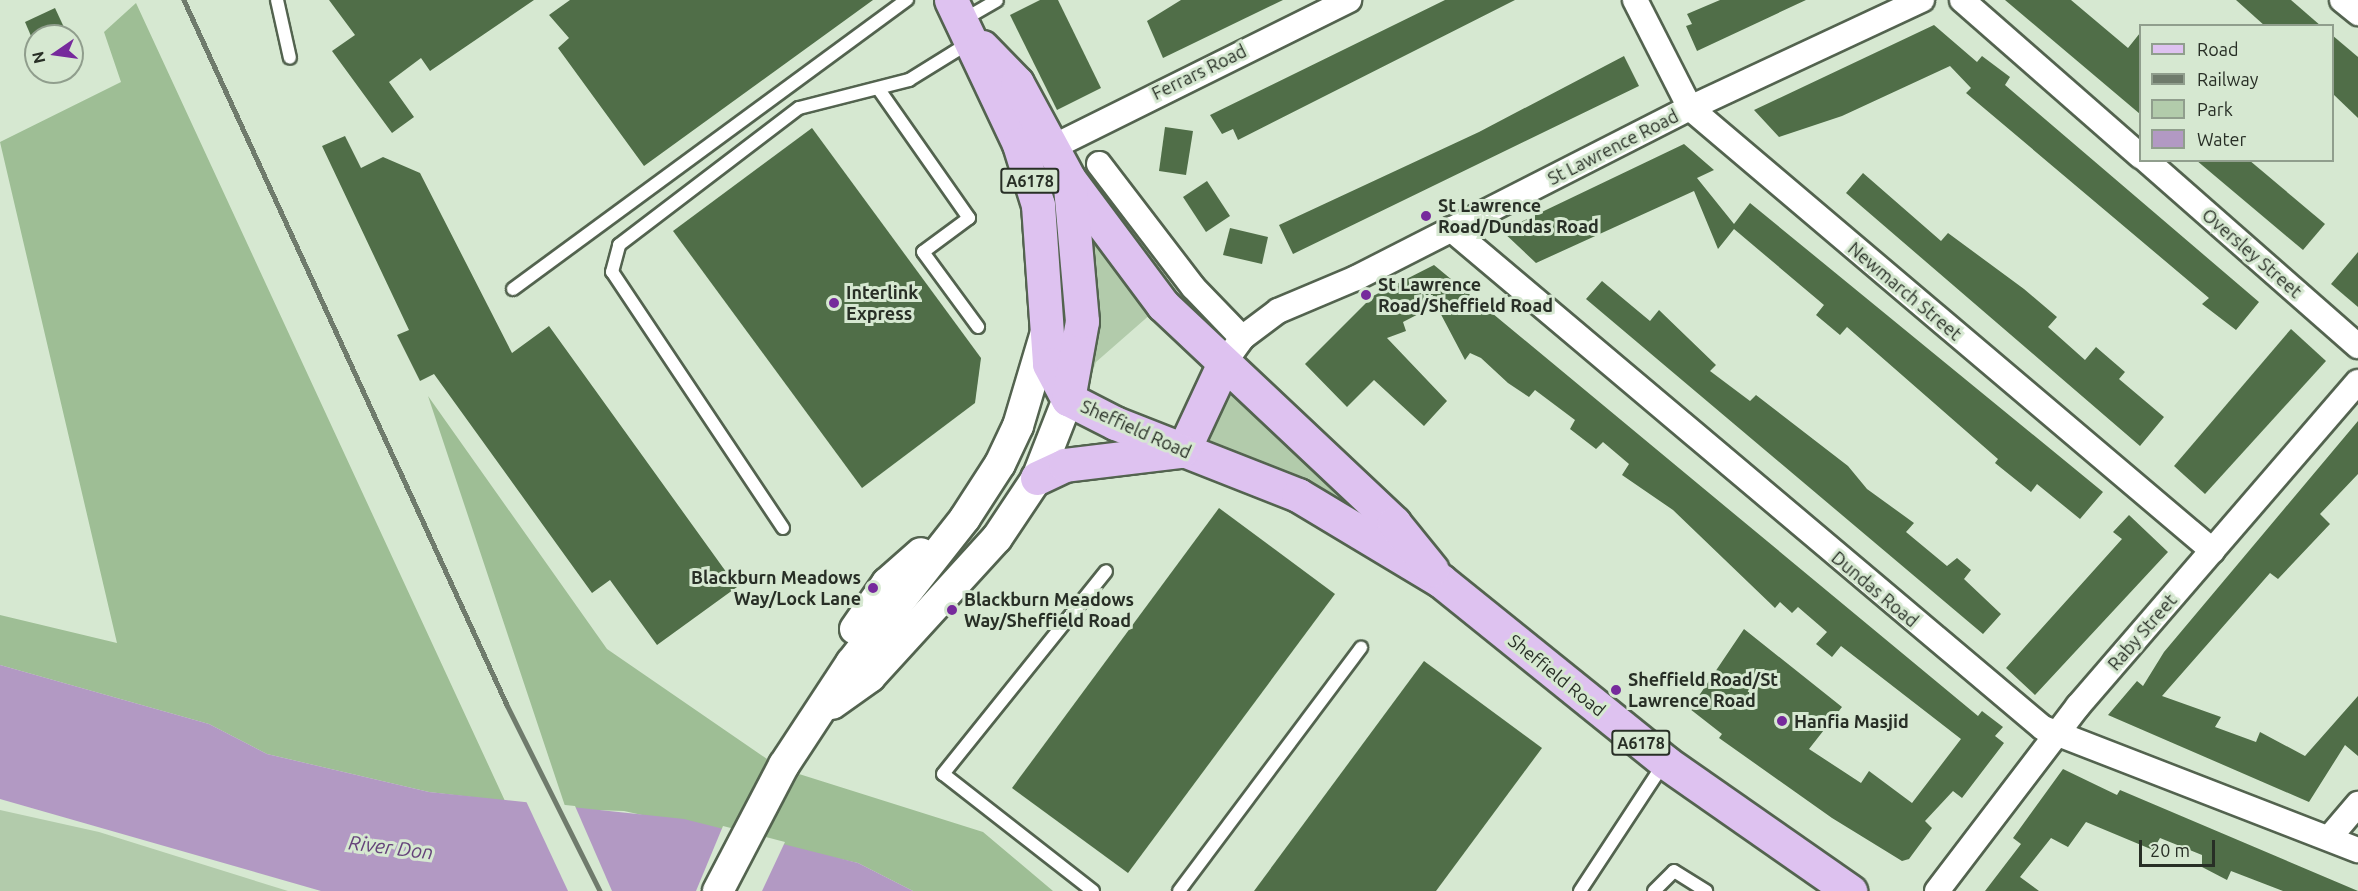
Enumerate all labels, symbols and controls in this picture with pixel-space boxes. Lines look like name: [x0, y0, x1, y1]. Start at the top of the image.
north arrow: [24, 24, 84, 84]
legend: [2139, 24, 2334, 162]
text: Road: [2197, 39, 2239, 59]
street label: Ferrars Road: [1148, 40, 1250, 104]
text: N: [28, 50, 49, 65]
text: Railway: [2197, 69, 2258, 89]
text: Park: [2197, 99, 2233, 119]
street label: St Lawrence Road: [1544, 105, 1682, 189]
text: Water: [2197, 129, 2246, 149]
road number: A6178: [1000, 168, 1060, 194]
place label: St Lawrence Road/Dundas Road: [1438, 195, 1599, 238]
street label: Oversley Street: [2198, 204, 2306, 302]
marker: St Lawrence Road/Dundas Road: [1419, 209, 1433, 223]
street label: Newmarch Street: [1844, 237, 1966, 345]
place label: St Lawrence Road/Sheffield Road: [1378, 274, 1553, 316]
place label: Interlink Express: [846, 282, 918, 324]
marker: St Lawrence Road/Sheffield Road: [1359, 288, 1373, 302]
marker: Interlink Express: [827, 296, 841, 310]
street label: Sheffield Road: [1077, 395, 1195, 463]
street label: Dundas Road: [1827, 547, 1923, 631]
place label: Blackburn Meadows Way/Lock Lane: [691, 567, 861, 610]
marker: Blackburn Meadows Way/Lock Lane: [866, 581, 880, 595]
place label: Blackburn Meadows Way/Sheffield Road: [964, 589, 1134, 632]
street label: Raby Street: [2103, 589, 2181, 675]
marker: Blackburn Meadows Way/Sheffield Road: [945, 603, 959, 617]
street label: Sheffield Road: [1504, 629, 1610, 721]
place label: Sheffield Road/St Lawrence Road: [1628, 669, 1778, 712]
marker: Sheffield Road/St Lawrence Road: [1609, 683, 1623, 697]
place label: Hanfia Masjid: [1794, 710, 1909, 732]
marker: Hanfia Masjid: [1775, 714, 1789, 728]
road number: A6178: [1611, 730, 1671, 756]
scale bar: [2142, 828, 2218, 866]
water label: River Don: [347, 830, 435, 864]
text: 20 m: [2150, 840, 2190, 860]

